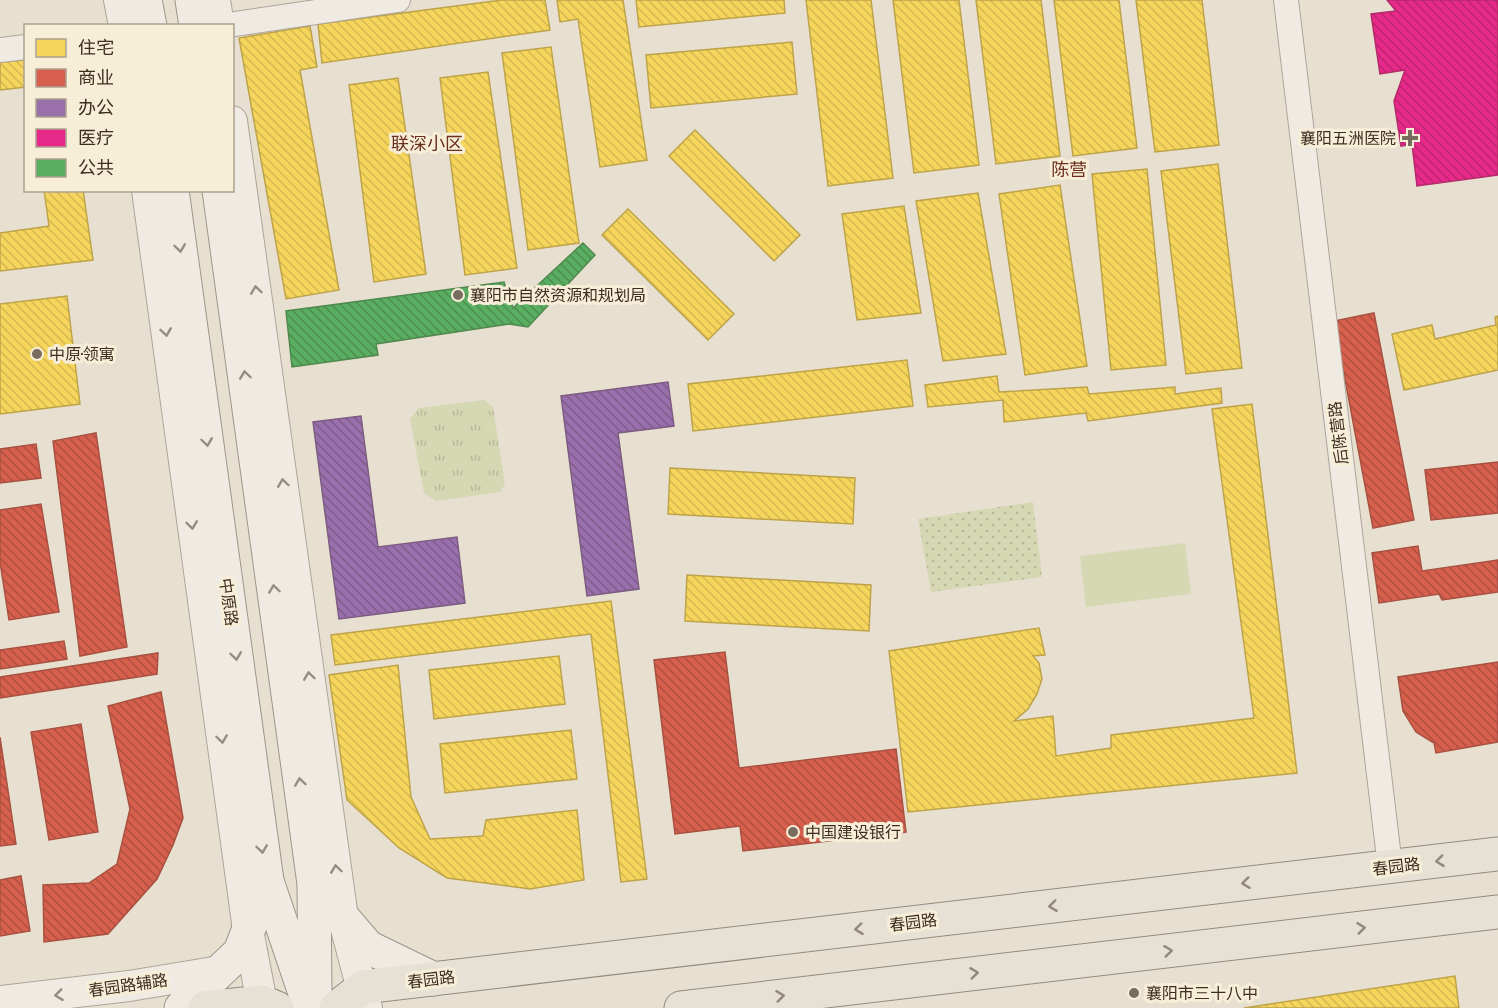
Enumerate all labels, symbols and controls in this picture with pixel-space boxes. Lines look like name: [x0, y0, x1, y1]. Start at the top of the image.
legend: [24, 24, 234, 192]
text: 住宅: [78, 36, 114, 59]
text: 商业: [78, 66, 114, 89]
text: 办公: [78, 96, 114, 119]
text: 医疗: [78, 126, 114, 149]
place label: 襄阳五洲医院: [1300, 128, 1396, 148]
marker: 襄阳五洲医院: [1401, 129, 1419, 147]
district label: 联深小区: [391, 132, 463, 155]
text: 公共: [78, 156, 114, 179]
district label: 陈营: [1051, 158, 1087, 181]
one-way arrow: [174, 244, 186, 253]
one-way arrow: [250, 285, 262, 294]
place label: 襄阳市自然资源和规划局: [470, 285, 646, 305]
marker: 襄阳市自然资源和规划局: [451, 288, 465, 302]
one-way arrow: [159, 327, 171, 336]
place label: 中原·领寓: [49, 344, 115, 364]
marker: 中原·领寓: [30, 347, 44, 361]
one-way arrow: [239, 371, 251, 380]
street label: 后陈营路: [1324, 400, 1352, 466]
one-way arrow: [200, 437, 212, 446]
one-way arrow: [277, 478, 289, 487]
one-way arrow: [186, 520, 198, 529]
street label: 中原路: [216, 577, 242, 627]
one-way arrow: [268, 585, 280, 594]
one-way arrow: [229, 651, 241, 660]
one-way arrow: [304, 671, 316, 681]
one-way arrow: [215, 734, 227, 743]
one-way arrow: [295, 778, 307, 787]
place label: 中国建设银行: [805, 822, 901, 842]
marker: 中国建设银行: [786, 825, 800, 839]
one-way arrow: [256, 844, 268, 854]
street label: 春园路: [1371, 853, 1421, 879]
one-way arrow: [1435, 854, 1444, 866]
one-way arrow: [330, 865, 342, 874]
one-way arrow: [1242, 876, 1251, 889]
one-way arrow: [1048, 899, 1057, 912]
street label: 春园路: [888, 909, 938, 935]
one-way arrow: [854, 922, 863, 935]
one-way arrow: [1357, 922, 1366, 935]
one-way arrow: [1163, 945, 1172, 957]
street label: 春园路: [406, 966, 456, 992]
one-way arrow: [970, 968, 979, 980]
street label: 春园路辅路: [87, 970, 169, 1000]
place label: 襄阳市三十八中: [1146, 983, 1258, 1003]
marker: 襄阳市三十八中: [1127, 986, 1141, 1000]
one-way arrow: [54, 988, 63, 1000]
one-way arrow: [776, 990, 785, 1003]

